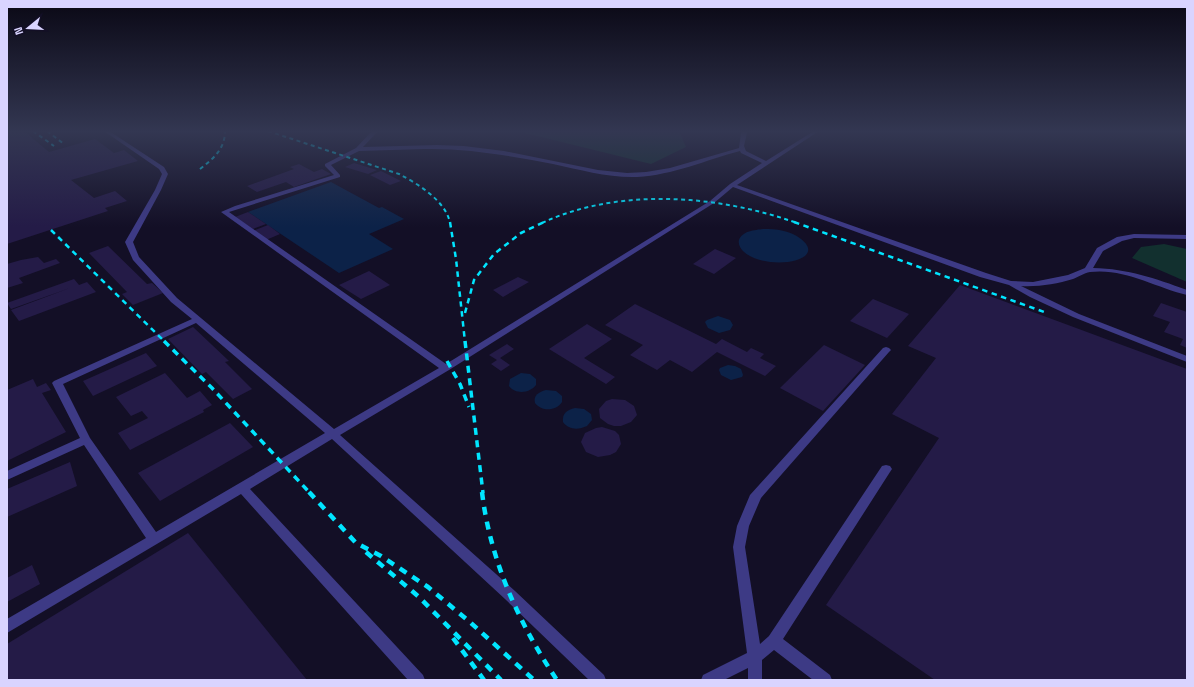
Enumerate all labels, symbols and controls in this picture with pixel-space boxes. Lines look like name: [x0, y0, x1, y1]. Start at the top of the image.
north arrow: [8, 8, 48, 48]
text: N: [11, 25, 26, 37]

